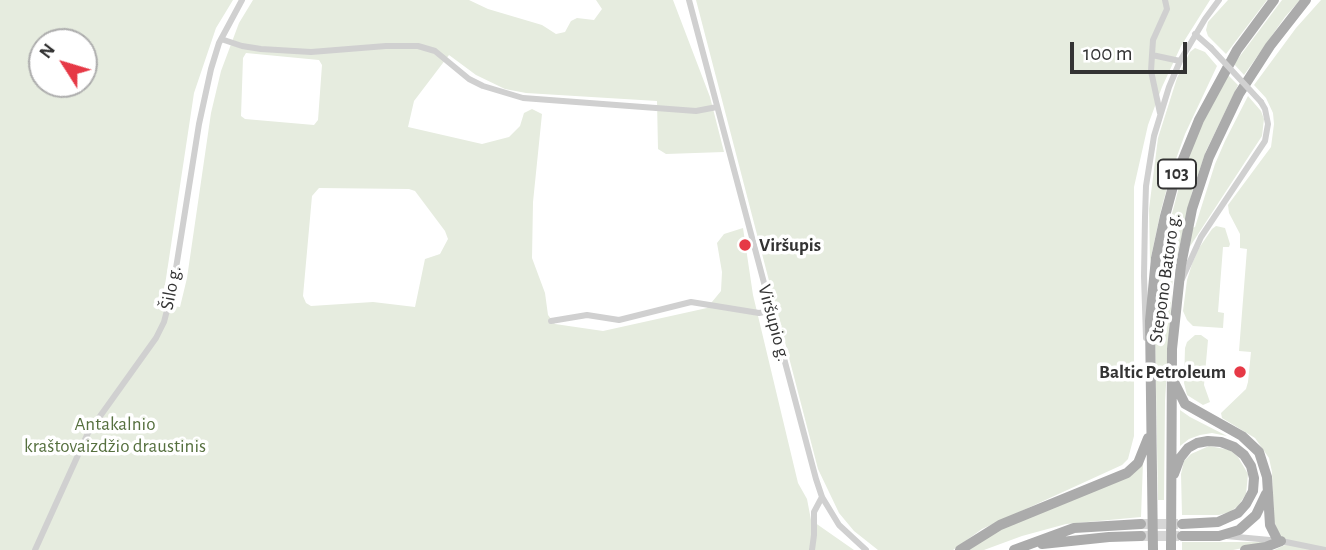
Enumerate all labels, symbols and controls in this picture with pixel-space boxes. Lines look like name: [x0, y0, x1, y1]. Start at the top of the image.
north arrow: [28, 28, 98, 98]
scale bar: [1074, 28, 1191, 72]
text: N: [36, 40, 59, 62]
text: 100 m: [1083, 43, 1133, 64]
road number: 103: [1158, 160, 1196, 188]
street label: Stepono Batoro g.: [1145, 212, 1185, 344]
place label: Viršupis: [759, 234, 821, 256]
marker: Viršupis: [737, 237, 753, 253]
street label: Šilo g.: [156, 264, 186, 312]
street label: Viršupio g.: [753, 282, 795, 364]
place label: Baltic Petroleum: [1099, 361, 1226, 383]
marker: Baltic Petroleum: [1232, 364, 1248, 380]
park label: Antakalnio kraštovaizdžio draustinis: [24, 413, 206, 457]

